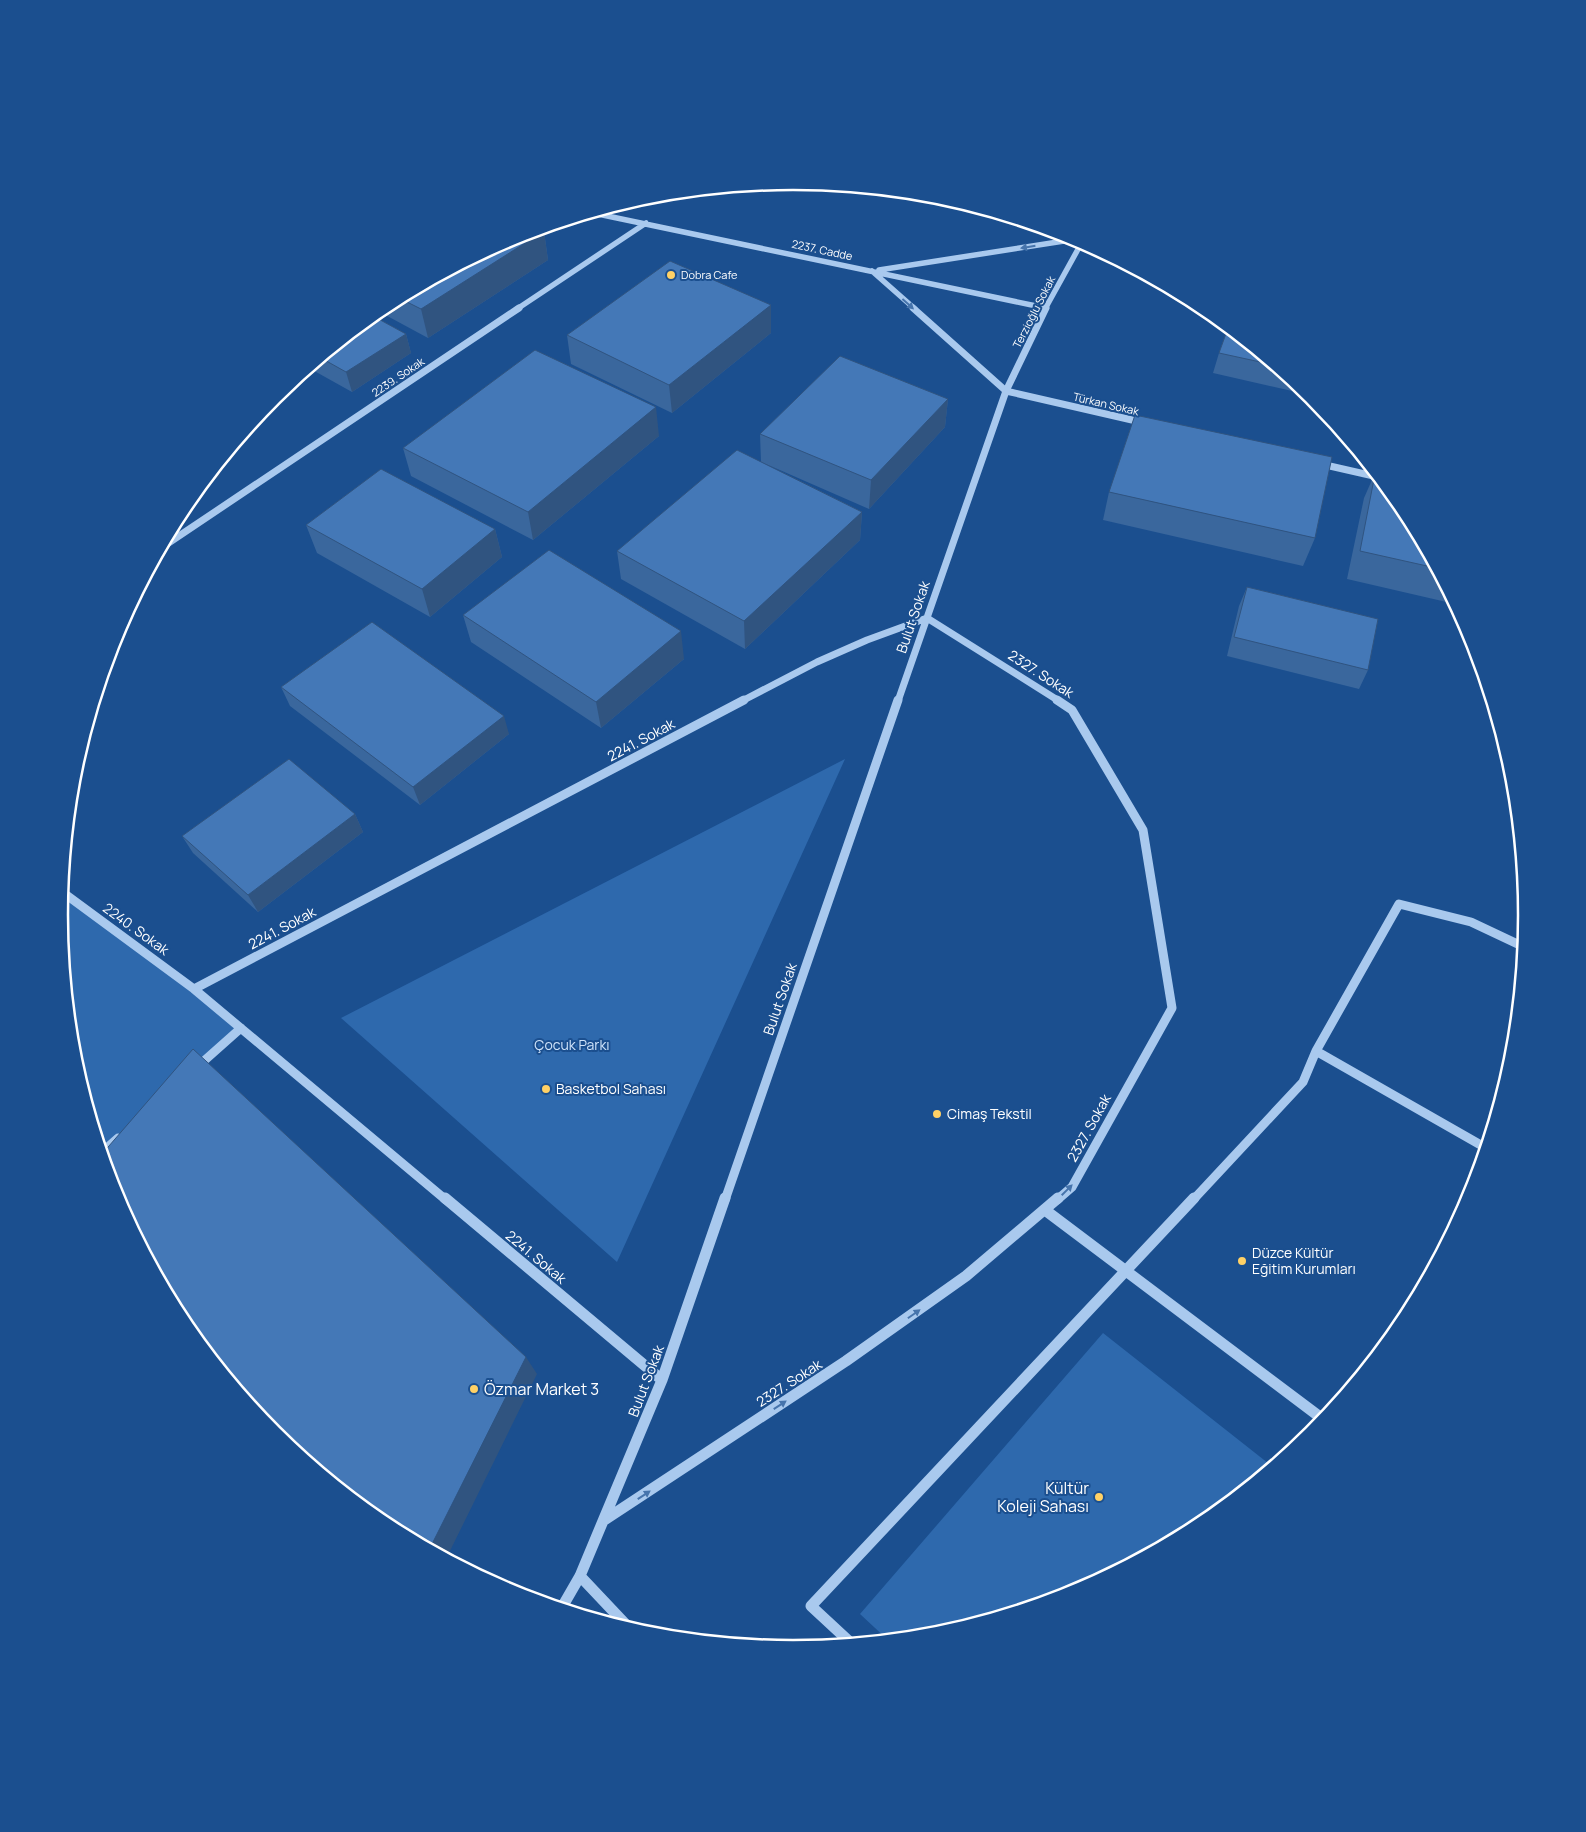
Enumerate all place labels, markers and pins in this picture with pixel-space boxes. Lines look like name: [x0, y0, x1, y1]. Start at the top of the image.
place label: Dobra Cafe: [681, 267, 738, 282]
marker: Dobra Cafe: [665, 269, 677, 281]
place label: Basketbol Sahası: [556, 1079, 666, 1098]
marker: Basketbol Sahası: [540, 1083, 552, 1095]
place label: Cimaş Tekstil: [947, 1104, 1032, 1123]
marker: Cimaş Tekstil: [931, 1108, 943, 1120]
place label: Düzce Kültür Eğitim Kurumları: [1252, 1243, 1356, 1278]
marker: Düzce Kültür Eğitim Kurumları: [1236, 1255, 1248, 1267]
place label: Özmar Market 3: [484, 1378, 599, 1400]
marker: Özmar Market 3: [468, 1383, 480, 1395]
place label: Kültür Koleji Sahası: [997, 1477, 1089, 1517]
marker: Kültür Koleji Sahası: [1093, 1491, 1105, 1503]

